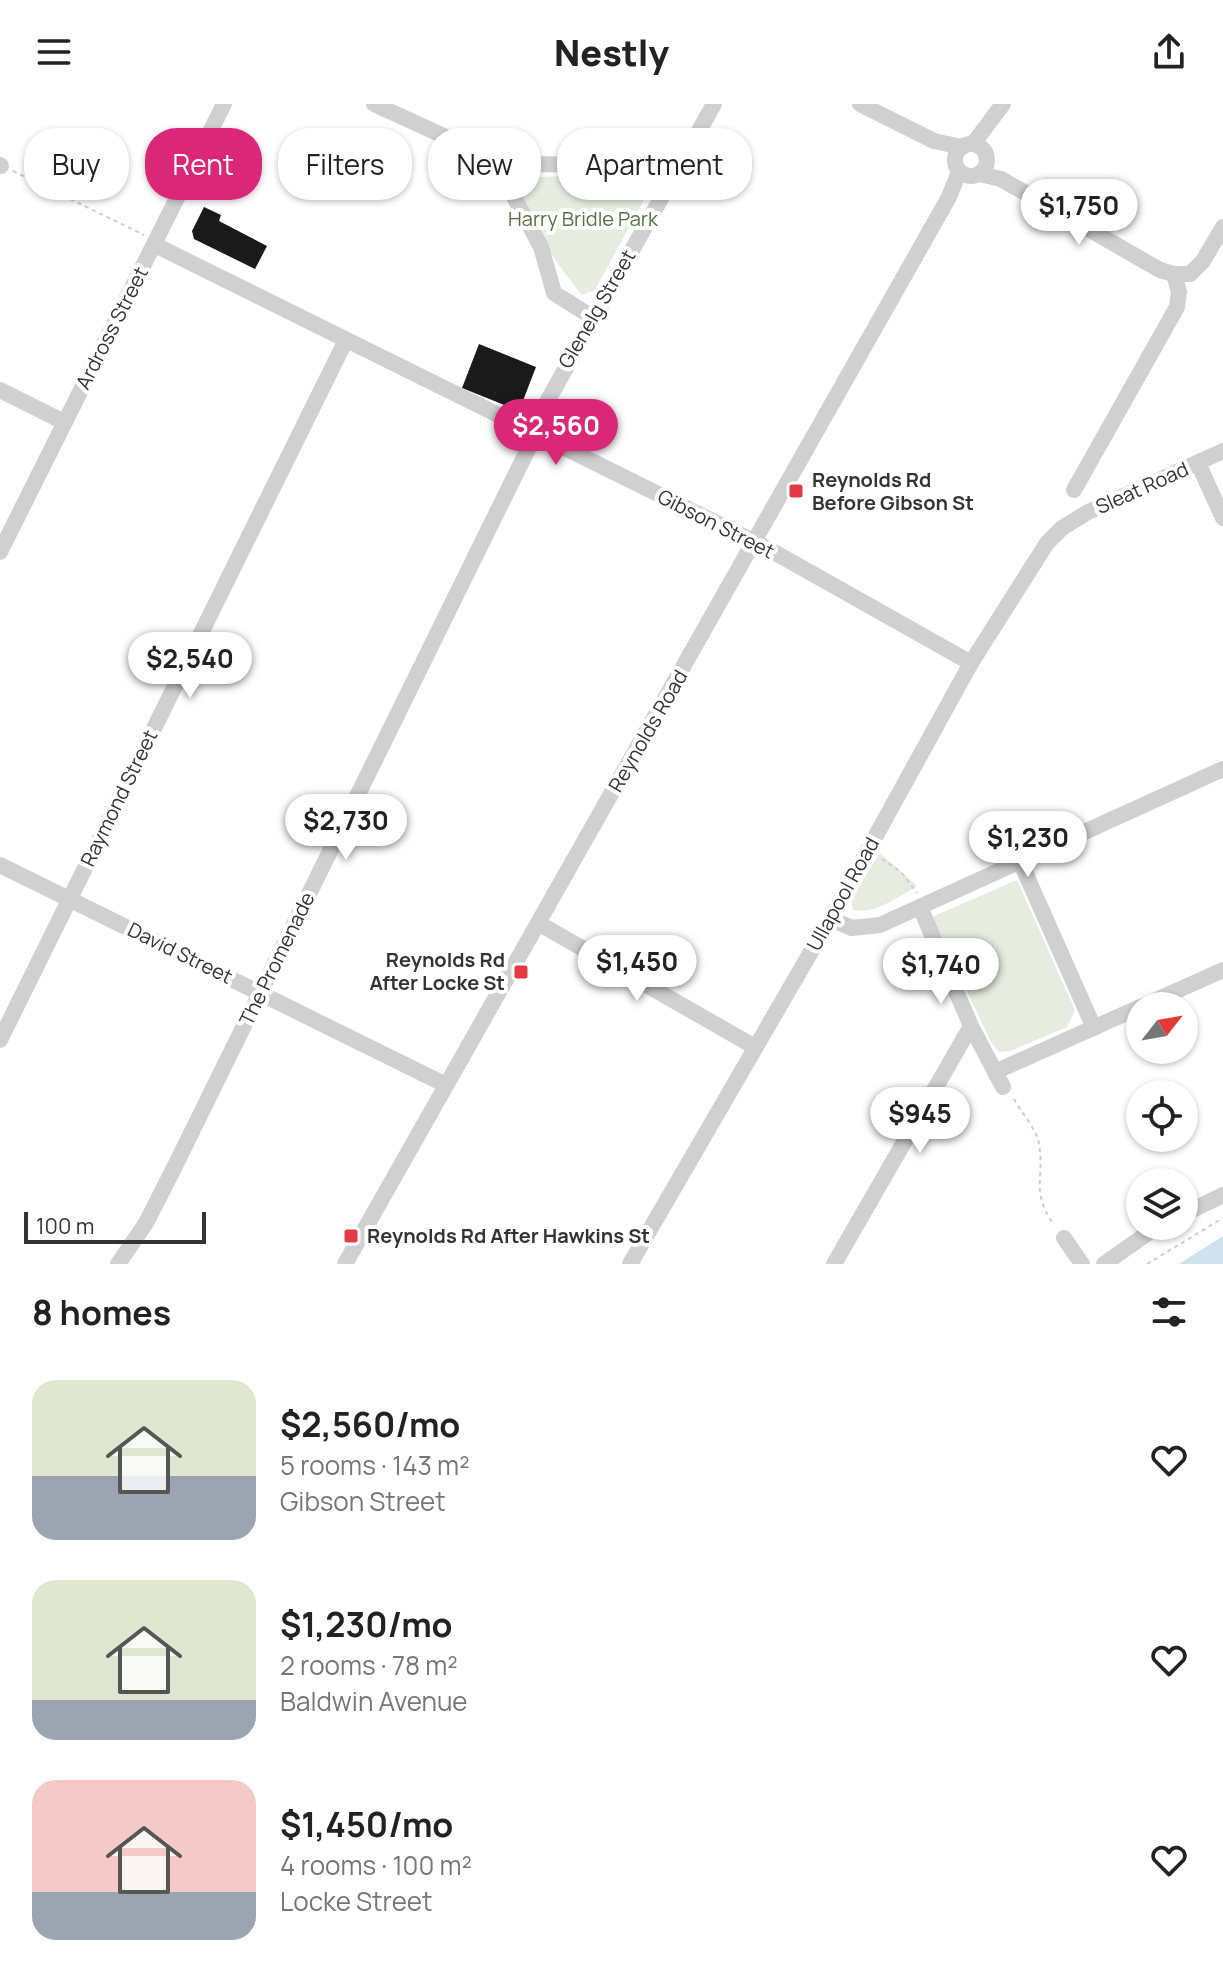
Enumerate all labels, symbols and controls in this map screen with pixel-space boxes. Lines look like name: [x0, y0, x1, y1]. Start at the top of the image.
text: Nestly: [554, 28, 669, 77]
icon: menu: [32, 30, 76, 74]
icon: share: [1147, 30, 1191, 74]
chip: Buy: [24, 128, 129, 200]
chip: Rent: [145, 128, 262, 200]
chip: Filters: [278, 128, 412, 200]
chip: New: [428, 128, 541, 200]
chip: Apartment: [557, 128, 752, 200]
pin: $1,750: [1014, 179, 1144, 247]
text: $1,750: [1039, 187, 1119, 223]
park label: Harry Bridle Park: [508, 205, 659, 232]
street label: Glenelg Street: [552, 244, 641, 373]
street label: Ardross Street: [69, 262, 154, 394]
pin: $2,560: [491, 399, 621, 467]
text: $2,560: [512, 407, 600, 443]
street label: Sleat Road: [1091, 455, 1193, 520]
place label: Reynolds Rd Before Gibson St: [812, 466, 974, 516]
marker: Reynolds Rd Before Gibson St: [787, 482, 805, 500]
street label: Gibson Street: [653, 483, 779, 565]
pin: $2,540: [125, 632, 255, 700]
text: $2,540: [146, 640, 234, 676]
street label: Reynolds Road: [602, 665, 693, 797]
street label: Raymond Street: [74, 725, 163, 871]
pin: $2,730: [281, 794, 411, 862]
text: $2,730: [303, 802, 389, 838]
pin: $1,230: [963, 811, 1093, 879]
text: $1,230: [987, 819, 1069, 855]
street label: Ullapool Road: [800, 832, 885, 955]
street label: The Promenade: [233, 888, 321, 1030]
street label: David Street: [123, 916, 237, 990]
pin: $1,450: [572, 935, 702, 1003]
pin: $1,740: [876, 938, 1006, 1006]
text: $1,450: [596, 943, 678, 979]
place label: Reynolds Rd After Locke St: [369, 946, 505, 996]
text: $1,740: [901, 946, 981, 982]
marker: Reynolds Rd After Locke St: [512, 963, 530, 981]
north arrow: [1126, 992, 1198, 1064]
map controls: [1126, 992, 1198, 1240]
button: locate: [1126, 1080, 1198, 1152]
pin: $945: [873, 1087, 967, 1155]
text: $945: [888, 1095, 952, 1131]
button: layers: [1126, 1168, 1198, 1240]
scale bar: [24, 1208, 206, 1244]
text: 100 m: [36, 1211, 94, 1241]
place label: Reynolds Rd After Hawkins St: [367, 1222, 650, 1249]
marker: Reynolds Rd After Hawkins St: [342, 1227, 360, 1245]
text: 8 homes: [32, 1289, 171, 1335]
icon: filters: [1147, 1290, 1191, 1334]
text: $2,560/mo: [280, 1401, 460, 1447]
icon: home: [96, 1412, 192, 1508]
icon: heart: [1147, 1438, 1191, 1482]
text: 5 rooms · 143 m²: [280, 1447, 470, 1483]
text: Gibson Street: [280, 1483, 446, 1519]
text: $1,230/mo: [280, 1601, 453, 1647]
icon: home: [96, 1612, 192, 1708]
icon: heart: [1147, 1638, 1191, 1682]
text: 2 rooms · 78 m²: [280, 1647, 458, 1683]
text: Baldwin Avenue: [280, 1683, 468, 1719]
text: $1,450/mo: [280, 1801, 453, 1847]
icon: home: [96, 1812, 192, 1908]
icon: heart: [1147, 1838, 1191, 1882]
text: 4 rooms · 100 m²: [280, 1847, 472, 1883]
text: Locke Street: [280, 1883, 432, 1919]

